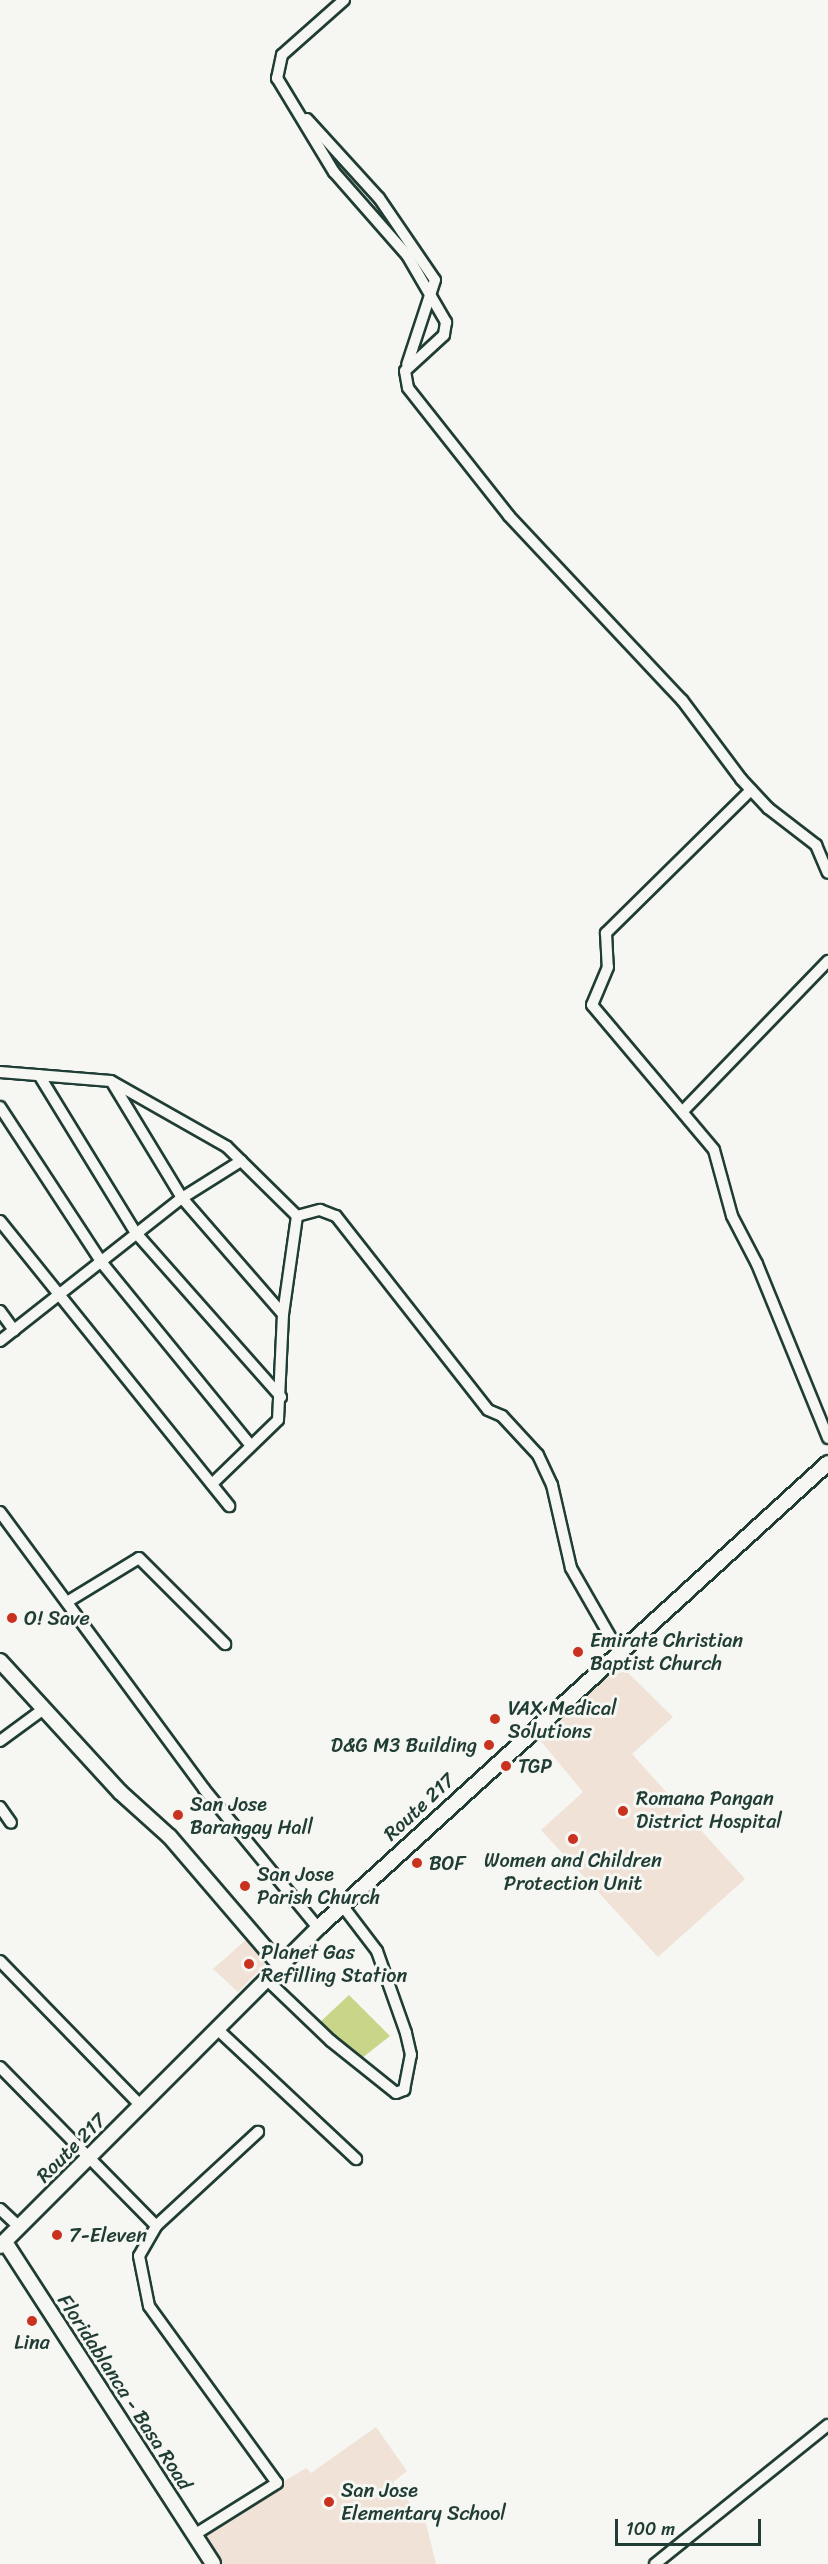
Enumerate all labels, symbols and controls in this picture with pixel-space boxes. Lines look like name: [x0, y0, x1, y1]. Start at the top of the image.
place label: O! Save: [24, 1606, 90, 1630]
marker: O! Save: [5, 1611, 19, 1625]
place label: Emirate Christian Baptist Church: [590, 1628, 743, 1675]
marker: Emirate Christian Baptist Church: [571, 1645, 585, 1659]
place label: VAX Medical Solutions: [508, 1696, 617, 1743]
marker: VAX Medical Solutions: [486, 1710, 504, 1728]
place label: D&G M3 Building: [331, 1733, 477, 1757]
marker: D&G M3 Building: [482, 1738, 496, 1752]
place label: TGP: [518, 1754, 552, 1778]
marker: TGP: [499, 1759, 513, 1773]
street label: Route 217: [379, 1768, 459, 1846]
place label: Romana Pangan District Hospital: [636, 1787, 782, 1834]
place label: San Jose Barangay Hall: [190, 1792, 313, 1839]
marker: Romana Pangan District Hospital: [614, 1802, 632, 1820]
marker: San Jose Barangay Hall: [171, 1808, 185, 1822]
marker: Women and Children Protection Unit: [566, 1832, 580, 1846]
place label: Women and Children Protection Unit: [484, 1848, 662, 1895]
place label: BOF: [429, 1851, 465, 1875]
marker: BOF: [410, 1856, 424, 1870]
place label: San Jose Parish Church: [257, 1862, 380, 1909]
marker: San Jose Parish Church: [238, 1879, 252, 1893]
place label: Planet Gas Refilling Station: [261, 1940, 408, 1987]
marker: Planet Gas Refilling Station: [242, 1957, 256, 1971]
street label: Route 217: [31, 2108, 111, 2188]
place label: 7-Eleven: [69, 2223, 147, 2247]
marker: 7-Eleven: [50, 2228, 64, 2242]
street label: Floridablanca - Basa Road: [53, 2290, 197, 2494]
marker: Lina: [25, 2314, 39, 2328]
place label: Lina: [14, 2330, 50, 2354]
place label: San Jose Elementary School: [341, 2478, 506, 2525]
marker: San Jose Elementary School: [322, 2495, 336, 2509]
scale bar: [618, 2507, 764, 2545]
text: 100 m: [626, 2513, 675, 2545]

